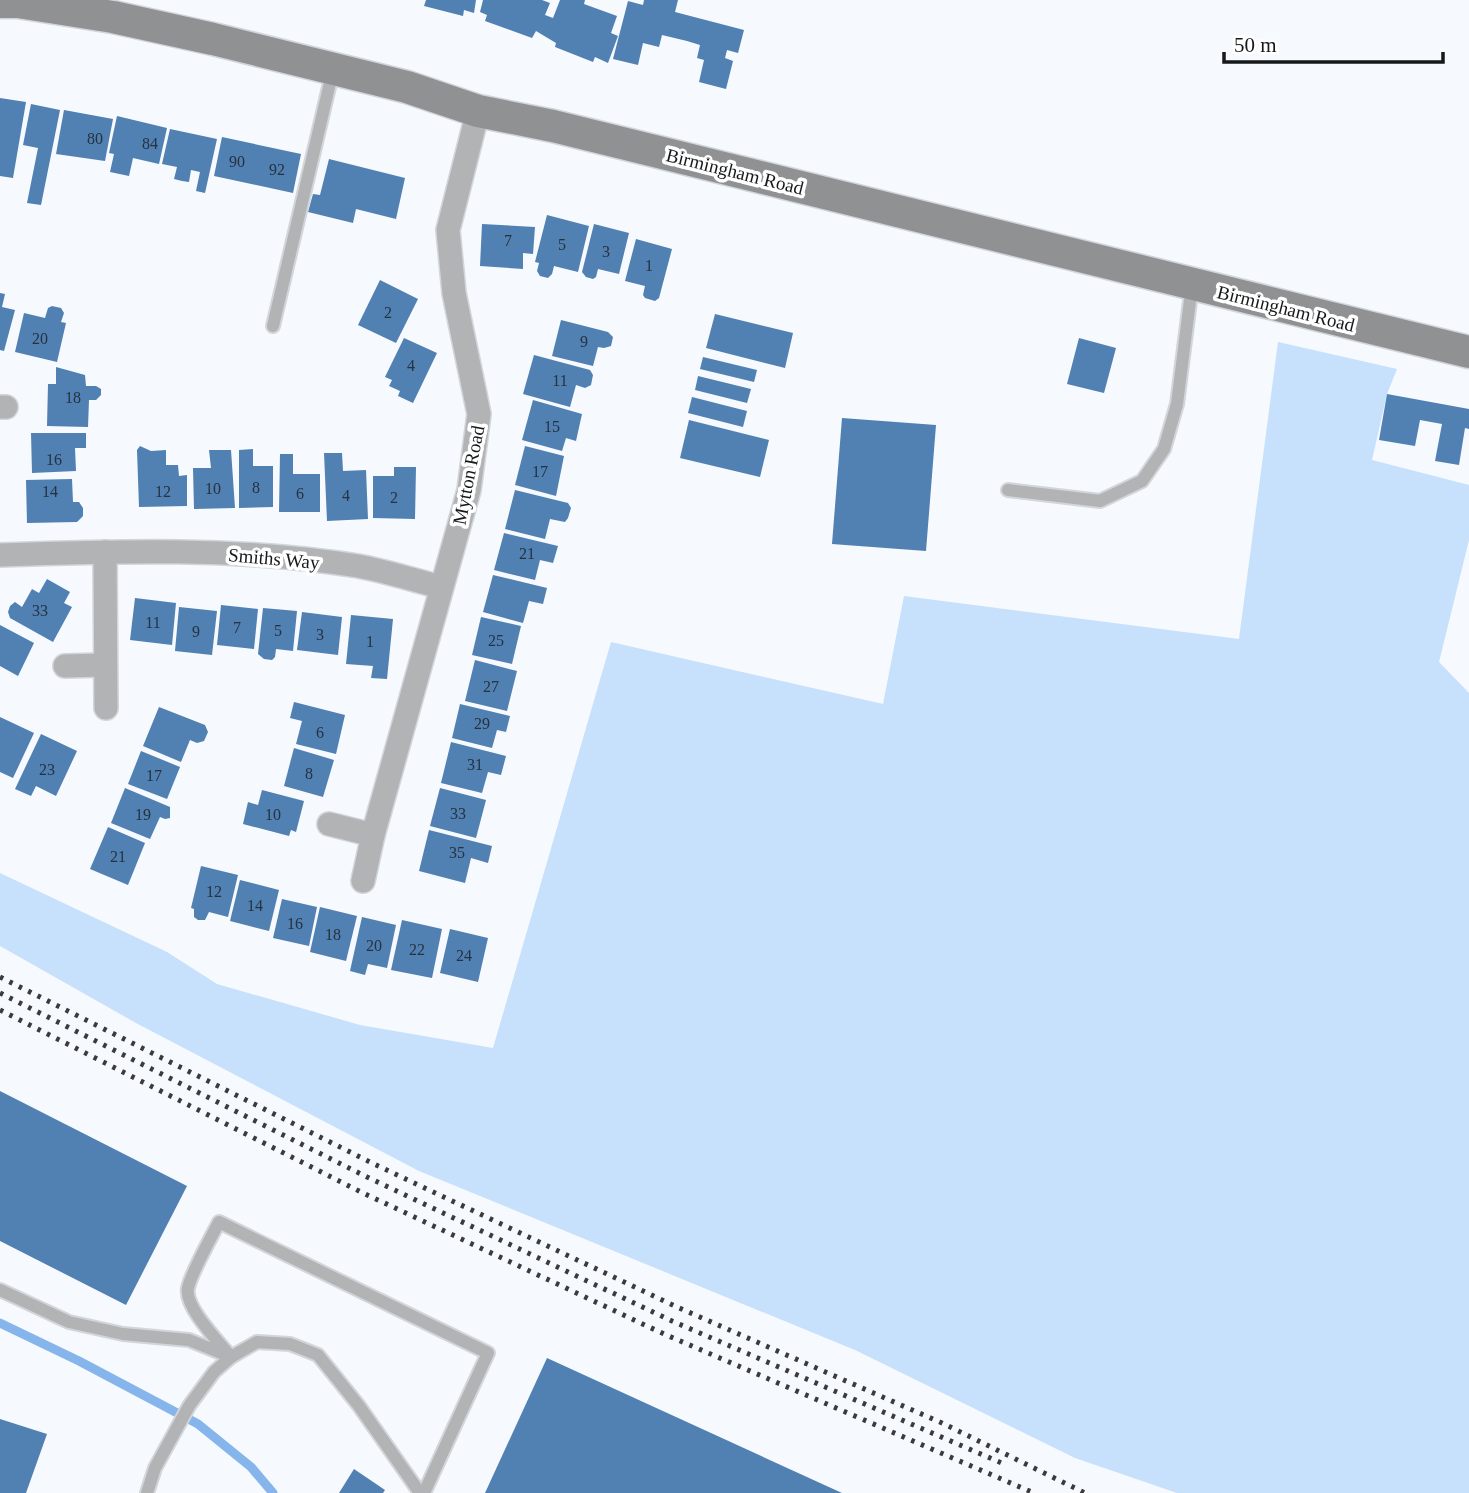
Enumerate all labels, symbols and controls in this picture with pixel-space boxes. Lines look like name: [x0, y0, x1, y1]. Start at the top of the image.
scale bar: [1224, 21, 1443, 65]
text: 50 m: [1234, 33, 1277, 57]
house number: 80: [87, 130, 103, 147]
house number: 84: [142, 135, 158, 152]
street label: Birmingham Road: [664, 144, 806, 199]
house number: 90: [229, 153, 245, 170]
house number: 92: [269, 161, 285, 178]
house number: 7: [504, 232, 512, 249]
house number: 5: [558, 236, 566, 253]
house number: 3: [602, 243, 610, 260]
house number: 1: [645, 257, 653, 274]
street label: Birmingham Road: [1215, 281, 1357, 336]
house number: 2: [384, 304, 392, 321]
house number: 20: [32, 330, 48, 347]
house number: 9: [580, 333, 588, 350]
house number: 4: [407, 357, 415, 374]
house number: 11: [552, 372, 568, 389]
house number: 18: [65, 389, 81, 406]
house number: 15: [544, 418, 560, 435]
street label: Mytton Road: [449, 423, 489, 527]
house number: 16: [46, 451, 62, 468]
house number: 17: [532, 463, 548, 480]
house number: 8: [252, 479, 260, 496]
house number: 10: [205, 480, 221, 497]
house number: 14: [42, 483, 58, 500]
house number: 12: [155, 483, 171, 500]
house number: 6: [296, 485, 304, 502]
house number: 4: [342, 487, 350, 504]
house number: 2: [390, 489, 398, 506]
street label: Smiths Way: [227, 544, 321, 573]
house number: 21: [519, 545, 535, 562]
house number: 33: [32, 602, 48, 619]
house number: 11: [145, 614, 161, 631]
house number: 7: [233, 619, 241, 636]
house number: 5: [274, 622, 282, 639]
house number: 9: [192, 623, 200, 640]
house number: 3: [316, 626, 324, 643]
house number: 25: [488, 632, 504, 649]
house number: 1: [366, 633, 374, 650]
house number: 27: [483, 678, 499, 695]
house number: 29: [474, 715, 490, 732]
house number: 6: [316, 724, 324, 741]
house number: 31: [467, 756, 483, 773]
house number: 23: [39, 761, 55, 778]
house number: 8: [305, 765, 313, 782]
house number: 17: [146, 767, 162, 784]
house number: 33: [450, 805, 466, 822]
house number: 19: [135, 806, 151, 823]
house number: 10: [265, 806, 281, 823]
house number: 35: [449, 844, 465, 861]
house number: 21: [110, 848, 126, 865]
house number: 12: [206, 883, 222, 900]
house number: 14: [247, 897, 263, 914]
house number: 16: [287, 915, 303, 932]
house number: 18: [325, 926, 341, 943]
house number: 20: [366, 937, 382, 954]
house number: 22: [409, 941, 425, 958]
house number: 24: [456, 947, 472, 964]

